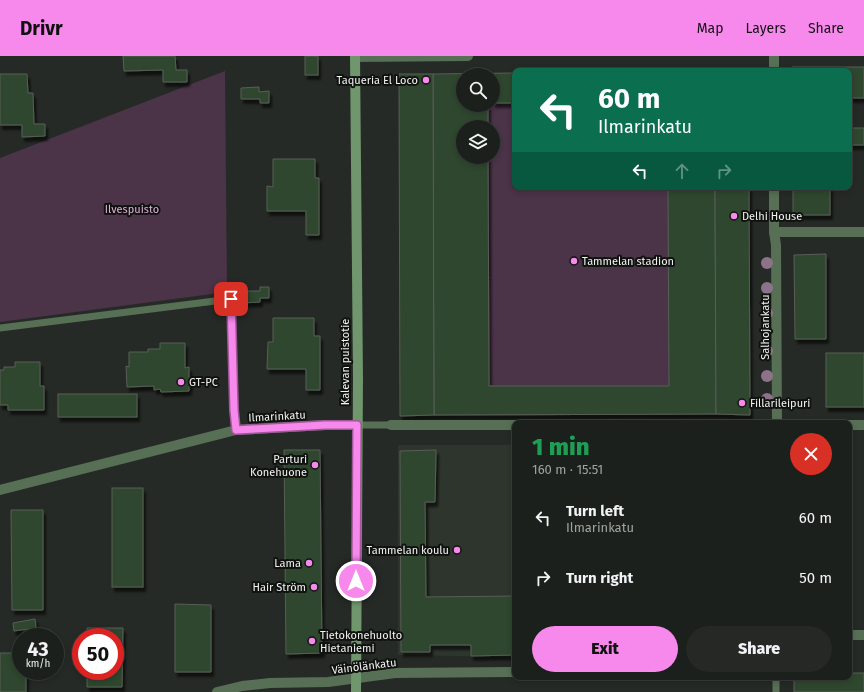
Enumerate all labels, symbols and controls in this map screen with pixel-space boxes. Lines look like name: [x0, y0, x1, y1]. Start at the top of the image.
text: Drivr: [20, 17, 63, 40]
text: Map: [697, 20, 723, 37]
text: Layers: [745, 20, 786, 37]
text: Share: [808, 20, 844, 37]
map controls: [456, 68, 500, 164]
button: search: [456, 68, 500, 112]
place label: Taqueria El Loco: [337, 74, 418, 87]
marker: Taqueria El Loco: [421, 75, 431, 85]
text: 60 m: [598, 82, 660, 115]
icon: left: [532, 84, 584, 136]
text: Ilmarinkatu: [598, 116, 692, 138]
button: layers: [456, 120, 500, 164]
icon: left: [629, 160, 651, 182]
icon: ahead: [671, 160, 693, 182]
icon: right: [713, 160, 735, 182]
park label: Ilvespuisto: [105, 203, 159, 216]
place label: Delhi House: [742, 210, 802, 223]
marker: Delhi House: [729, 211, 739, 221]
place label: Tammelan stadion: [582, 255, 674, 268]
marker: Tammelan stadion: [569, 256, 579, 266]
pin: [214, 282, 248, 316]
icon: arrive: [220, 288, 242, 310]
street label: Salhojankatu: [759, 294, 772, 360]
street label: Kalevan puistotie: [339, 319, 352, 405]
place label: GT-PC: [189, 376, 218, 389]
marker: GT-PC: [176, 377, 186, 387]
place label: Fillarileipuri: [750, 397, 810, 410]
marker: Fillarileipuri: [737, 398, 747, 408]
street label: Ilmarinkatu: [248, 409, 306, 424]
text: 1 min: [532, 433, 590, 461]
button: close: [790, 433, 832, 475]
place label: Parturi Konehuone: [250, 453, 307, 479]
marker: Parturi Konehuone: [310, 460, 320, 470]
text: 160 m · 15:51: [532, 462, 603, 477]
text: Turn left: [566, 502, 624, 520]
icon: left: [532, 507, 554, 529]
text: 60 m: [799, 509, 832, 527]
text: Ilmarinkatu: [566, 520, 634, 535]
place label: Tammelan koulu: [367, 544, 449, 557]
marker: Tammelan koulu: [452, 545, 462, 555]
place label: Lama: [274, 557, 301, 570]
marker: Lama: [304, 558, 314, 568]
position arrow: [335, 560, 377, 602]
icon: right: [532, 567, 554, 589]
text: Turn right: [566, 569, 633, 587]
text: 50 m: [799, 569, 832, 587]
place label: Hair Ström: [253, 581, 306, 594]
marker: Hair Ström: [309, 582, 319, 592]
button: Exit: [532, 626, 678, 672]
button: Share: [686, 626, 832, 672]
speed limit sign: 50: [72, 628, 124, 680]
place label: Tietokonehuolto Hietaniemi: [320, 629, 402, 655]
marker: Tietokonehuolto Hietaniemi: [307, 636, 317, 646]
text: 43: [27, 637, 49, 661]
street label: Väinölänkatu: [331, 656, 397, 677]
text: km/h: [26, 658, 50, 670]

